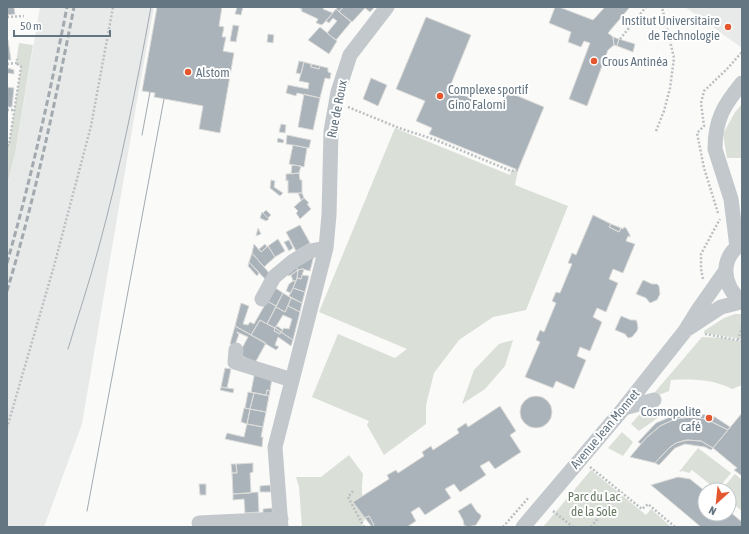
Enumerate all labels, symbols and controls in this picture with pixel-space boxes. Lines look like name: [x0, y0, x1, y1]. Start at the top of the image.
scale bar: [14, 12, 110, 38]
place label: Institut Universitaire de Technologie: [621, 13, 720, 43]
text: 50 m: [20, 19, 42, 33]
marker: Institut Universitaire de Technologie: [723, 22, 733, 32]
place label: Crous Antinéa: [602, 54, 668, 69]
marker: Crous Antinéa: [589, 56, 599, 66]
place label: Alstom: [196, 65, 230, 80]
marker: Alstom: [183, 67, 193, 77]
street label: Rue de Roux: [324, 78, 350, 139]
place label: Complexe sportif Gino Falorni: [448, 82, 529, 112]
marker: Complexe sportif Gino Falorni: [435, 91, 445, 101]
street label: Avenue Jean Monnet: [567, 386, 643, 472]
place label: Cosmopolite café: [641, 404, 701, 434]
marker: Cosmopolite café: [704, 413, 714, 423]
north arrow: [697, 482, 737, 522]
park label: Parc du Lac de la Sole: [568, 489, 621, 519]
text: N: [707, 504, 718, 518]

